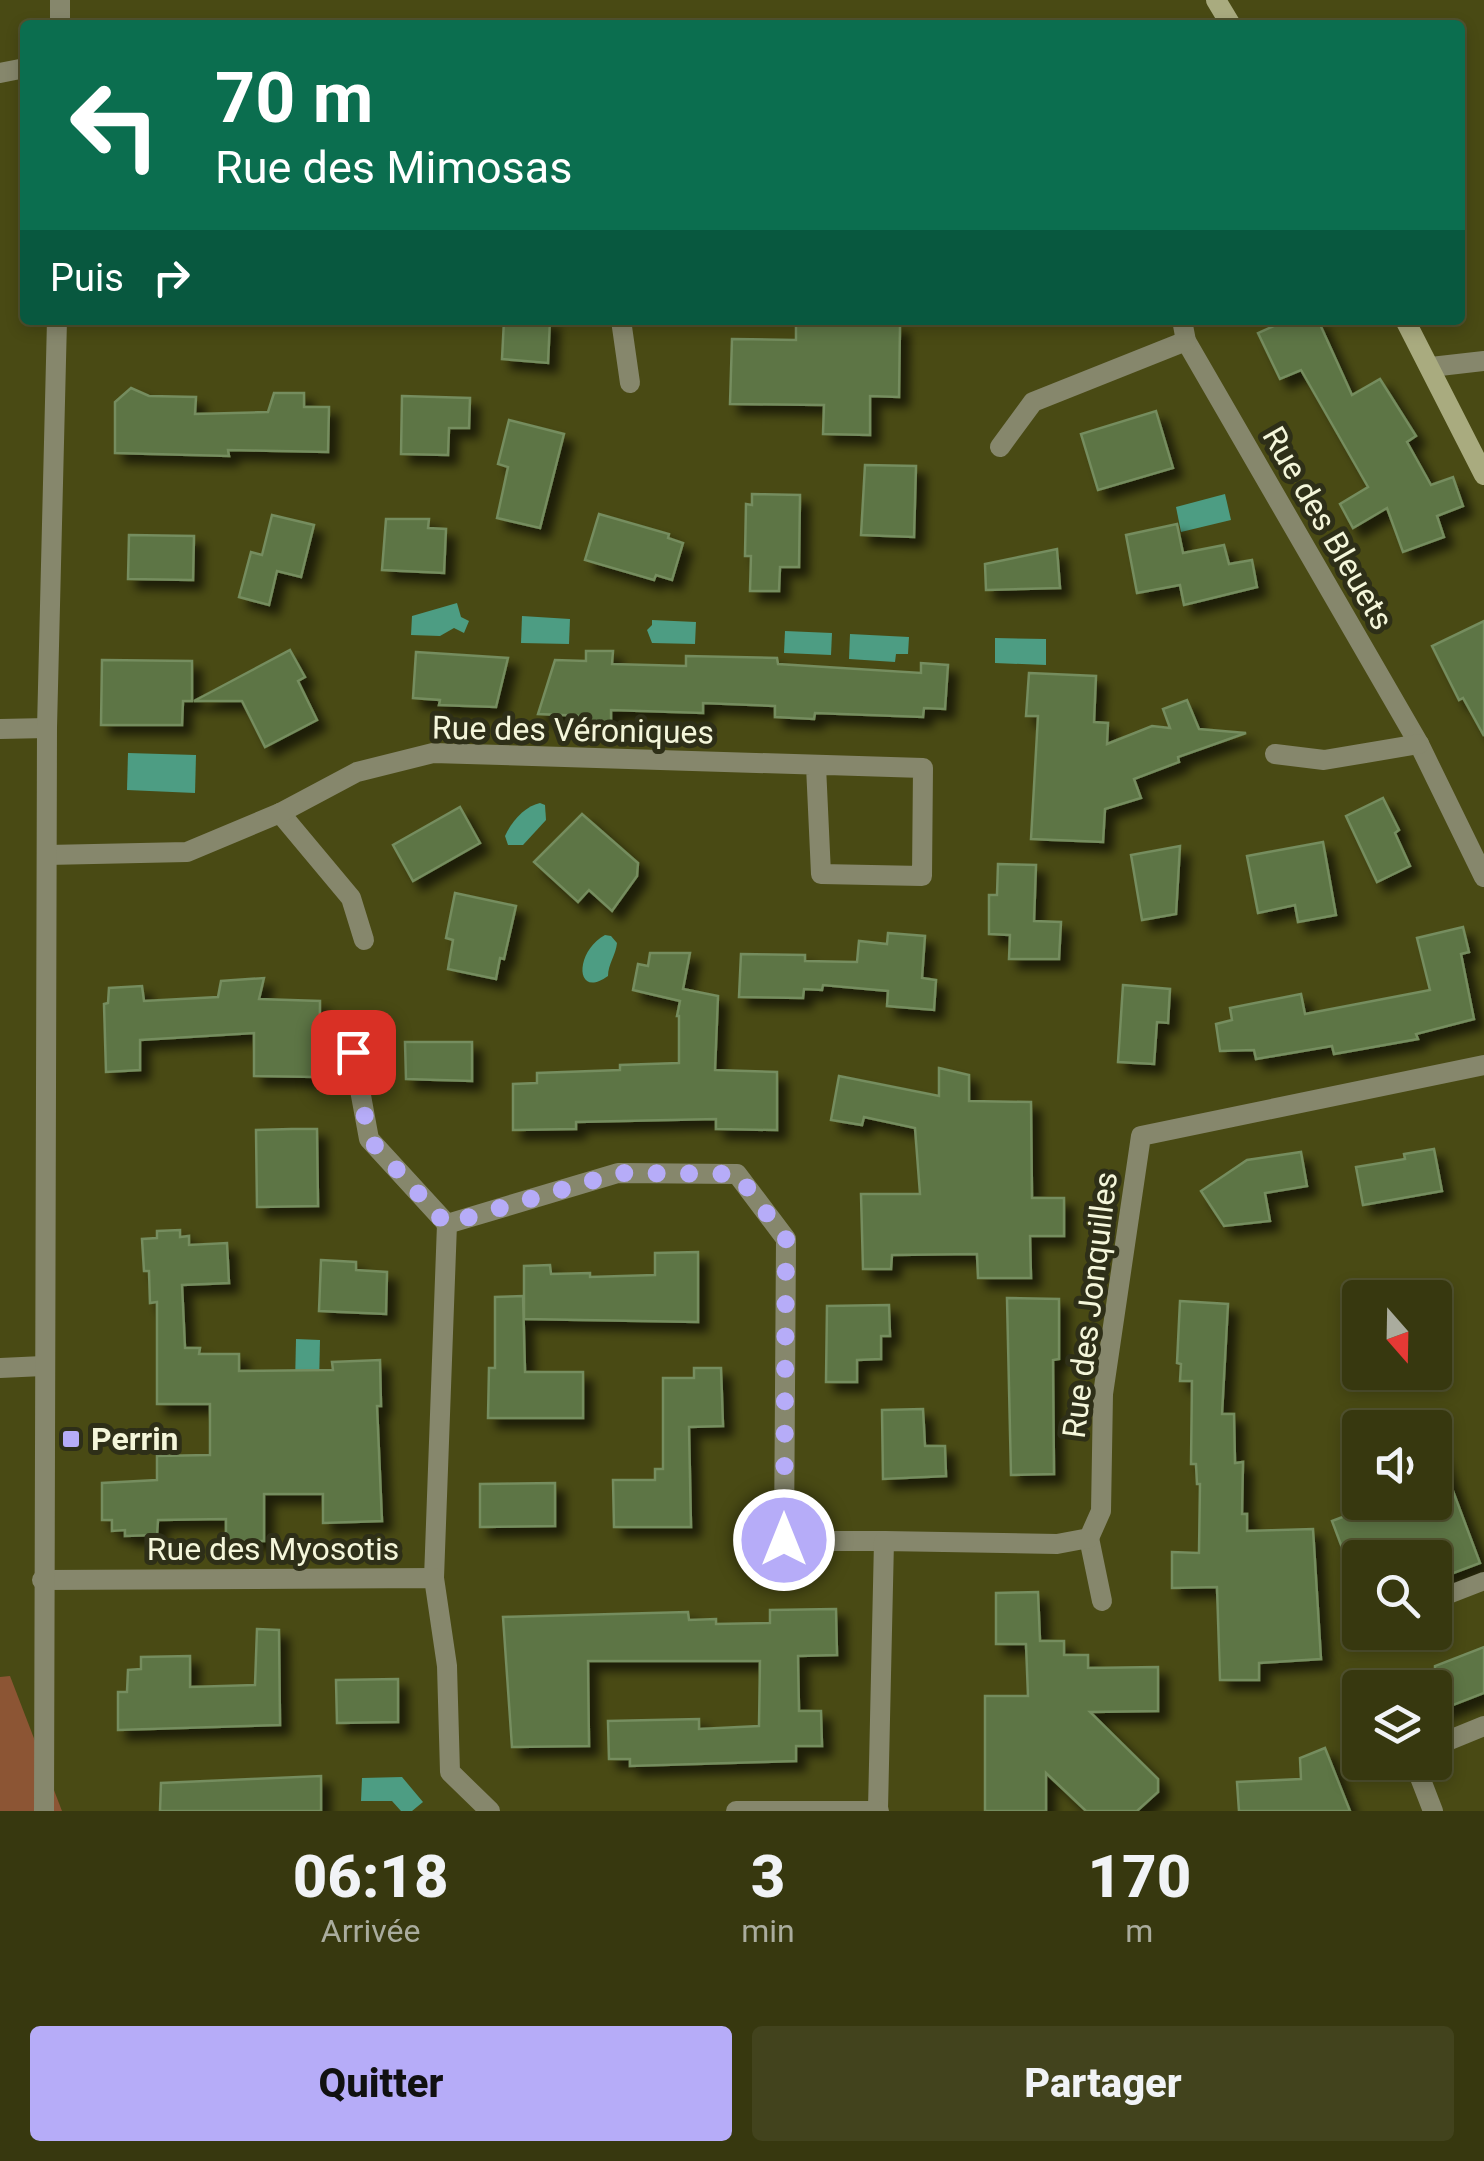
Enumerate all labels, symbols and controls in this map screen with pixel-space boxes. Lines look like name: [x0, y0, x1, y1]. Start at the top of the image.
text: 70 m: [215, 57, 373, 139]
icon: left: [50, 60, 180, 190]
text: Rue des Mimosas: [215, 141, 572, 194]
icon: right: [144, 250, 199, 305]
text: Puis: [50, 256, 124, 300]
street label: Rue des Bleuets: [1255, 420, 1401, 636]
street label: Rue des Véroniques: [432, 709, 714, 751]
pin: [311, 1010, 396, 1095]
icon: arrive: [326, 1025, 381, 1080]
street label: Rue des Jonquilles: [1055, 1170, 1125, 1440]
north arrow: [1342, 1280, 1452, 1390]
map controls: [1342, 1280, 1452, 1780]
button: sound: [1342, 1410, 1452, 1520]
place label: Perrin: [91, 1420, 179, 1458]
marker: Perrin: [60, 1428, 82, 1450]
position arrow: [732, 1488, 836, 1592]
street label: Rue des Myosotis: [147, 1530, 399, 1568]
button: search: [1342, 1540, 1452, 1650]
button: layers: [1342, 1670, 1452, 1780]
text: 06:18: [293, 1841, 449, 1912]
text: 3: [751, 1841, 785, 1912]
text: 170: [1087, 1841, 1191, 1912]
text: Arrivée: [321, 1912, 420, 1950]
text: min: [741, 1912, 795, 1950]
text: m: [1125, 1912, 1153, 1950]
button: Quitter: [30, 2026, 732, 2141]
button: Partager: [752, 2026, 1454, 2141]

